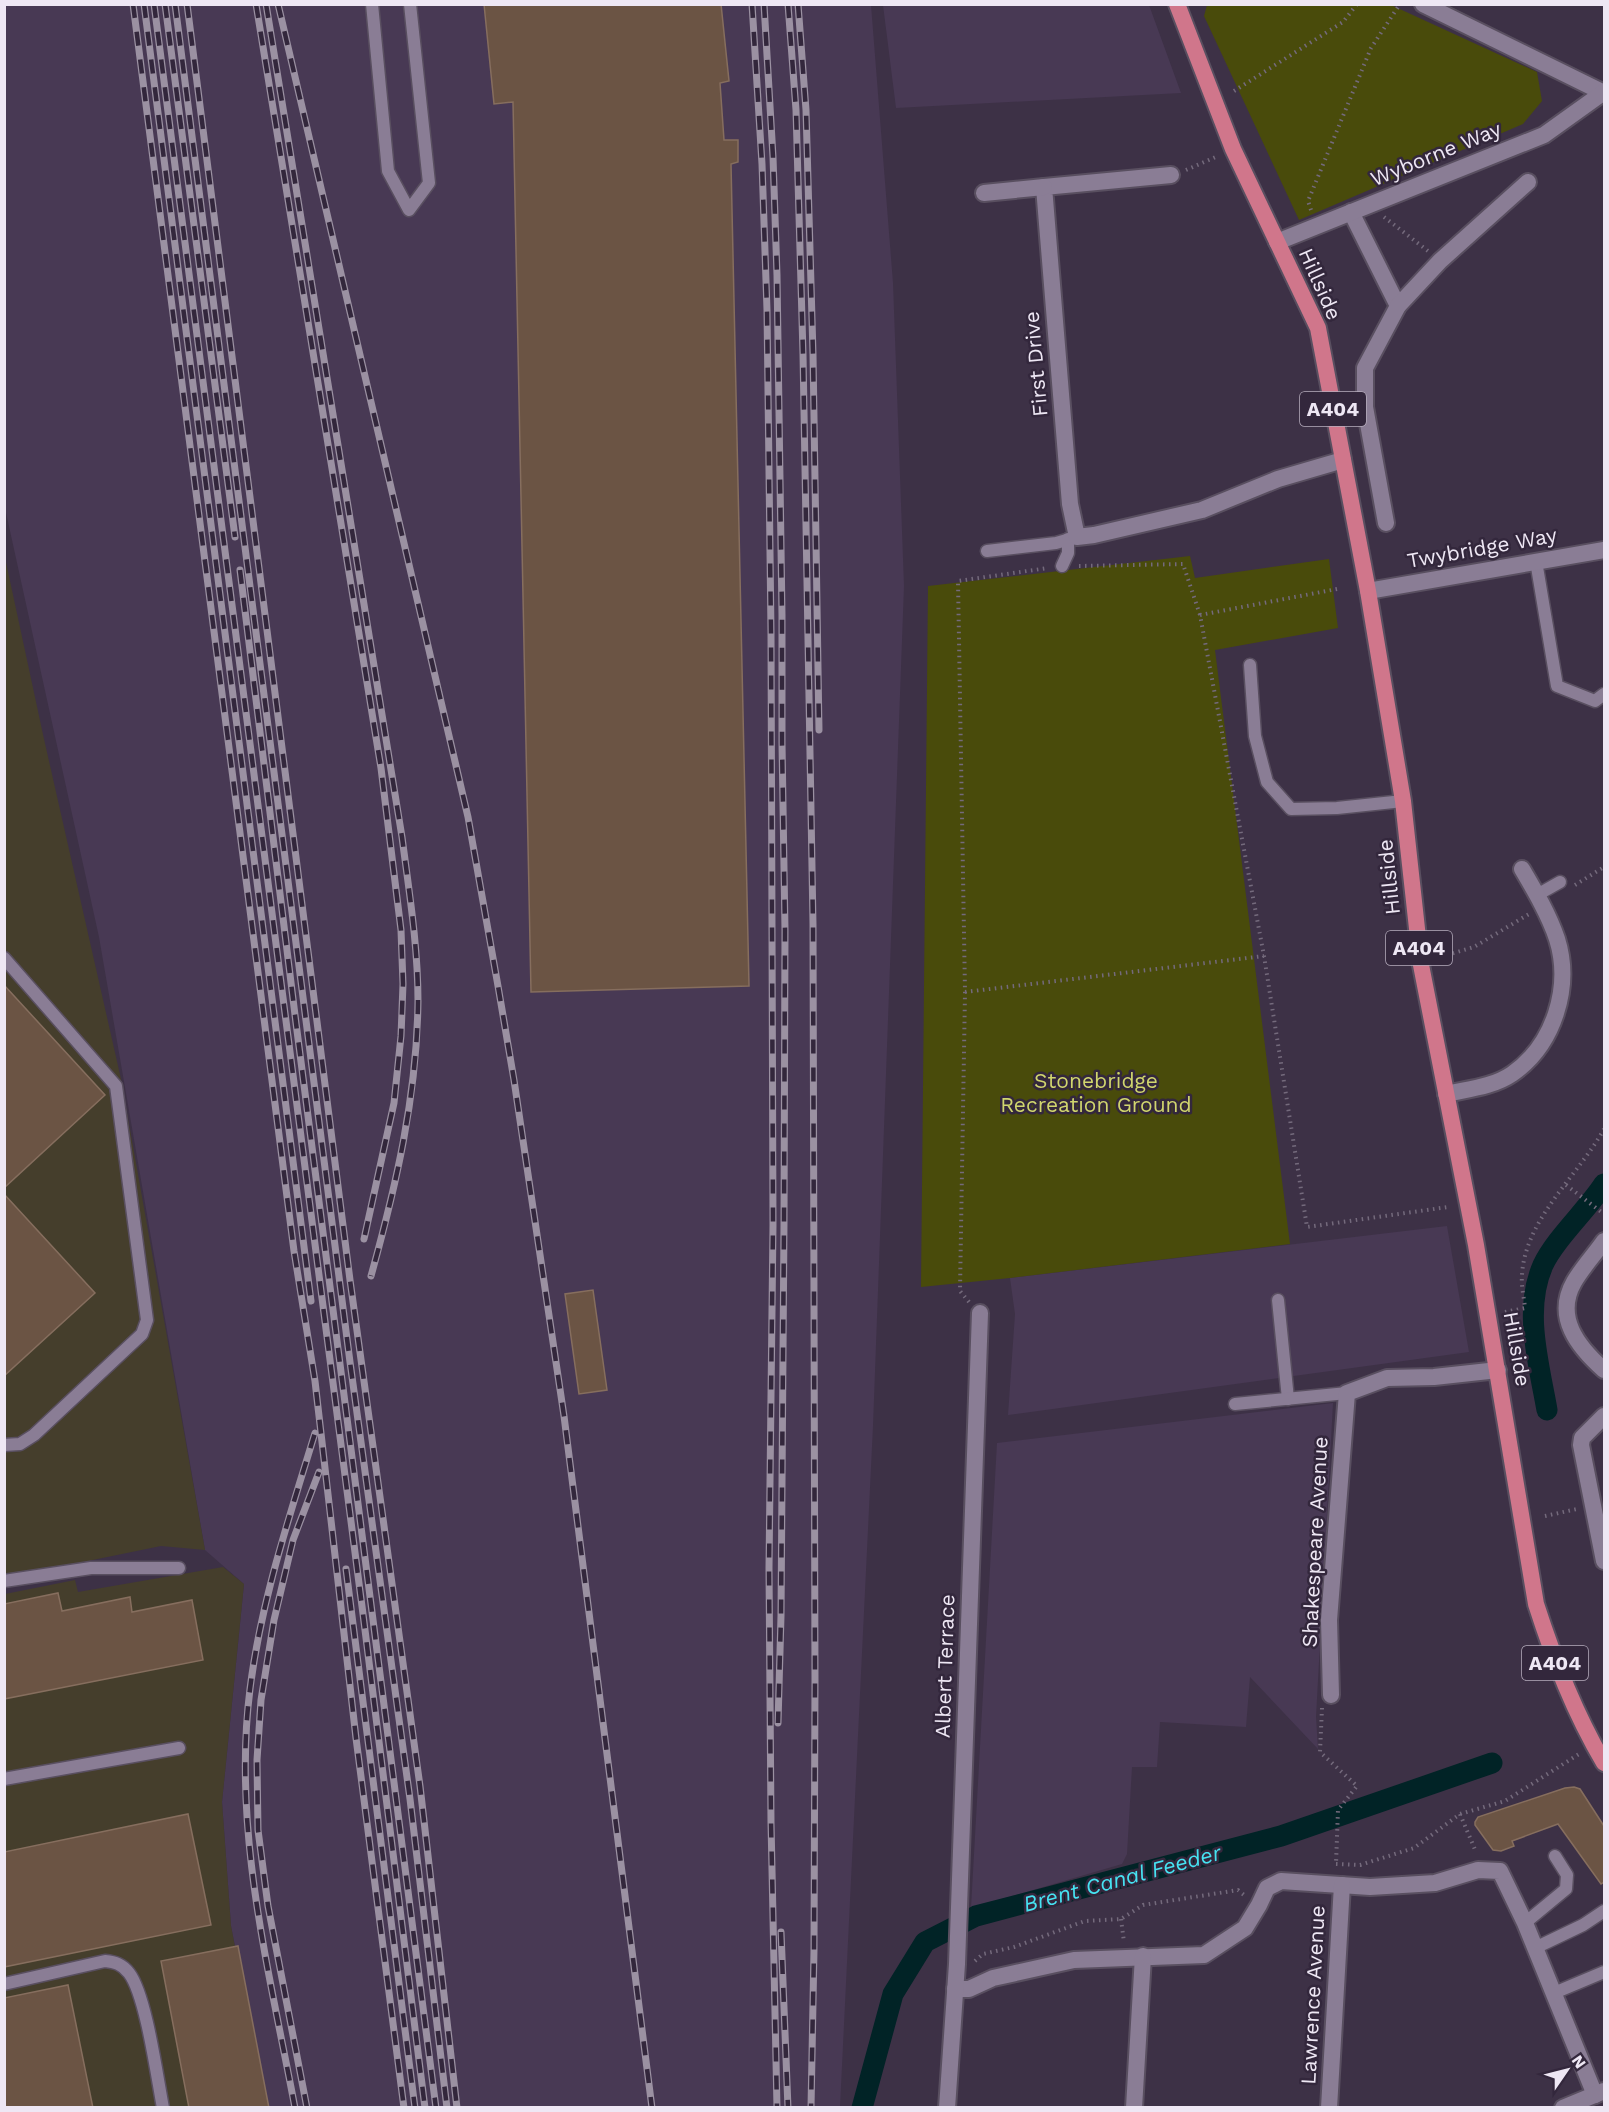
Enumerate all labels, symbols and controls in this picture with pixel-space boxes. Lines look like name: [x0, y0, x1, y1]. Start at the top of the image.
street label: Wyborne Way: [1367, 116, 1505, 191]
street label: Hillside: [1294, 244, 1347, 324]
street label: First Drive: [1018, 310, 1053, 418]
road number: A404: [1300, 392, 1366, 426]
street label: Twybridge Way: [1405, 522, 1559, 573]
street label: Hillside: [1372, 838, 1405, 916]
road number: A404: [1386, 931, 1452, 965]
park label: Stonebridge Recreation Ground: [1000, 1068, 1192, 1117]
street label: Hillside: [1499, 1309, 1536, 1388]
street label: Shakespeare Avenue: [1296, 1436, 1333, 1648]
street label: Albert Terrace: [929, 1594, 960, 1738]
road number: A404: [1522, 1646, 1588, 1680]
water label: Brent Canal Feeder: [1020, 1840, 1225, 1917]
street label: Lawrence Avenue: [1295, 1905, 1330, 2085]
north arrow: [1537, 2040, 1597, 2100]
text: N: [1568, 2051, 1590, 2072]

